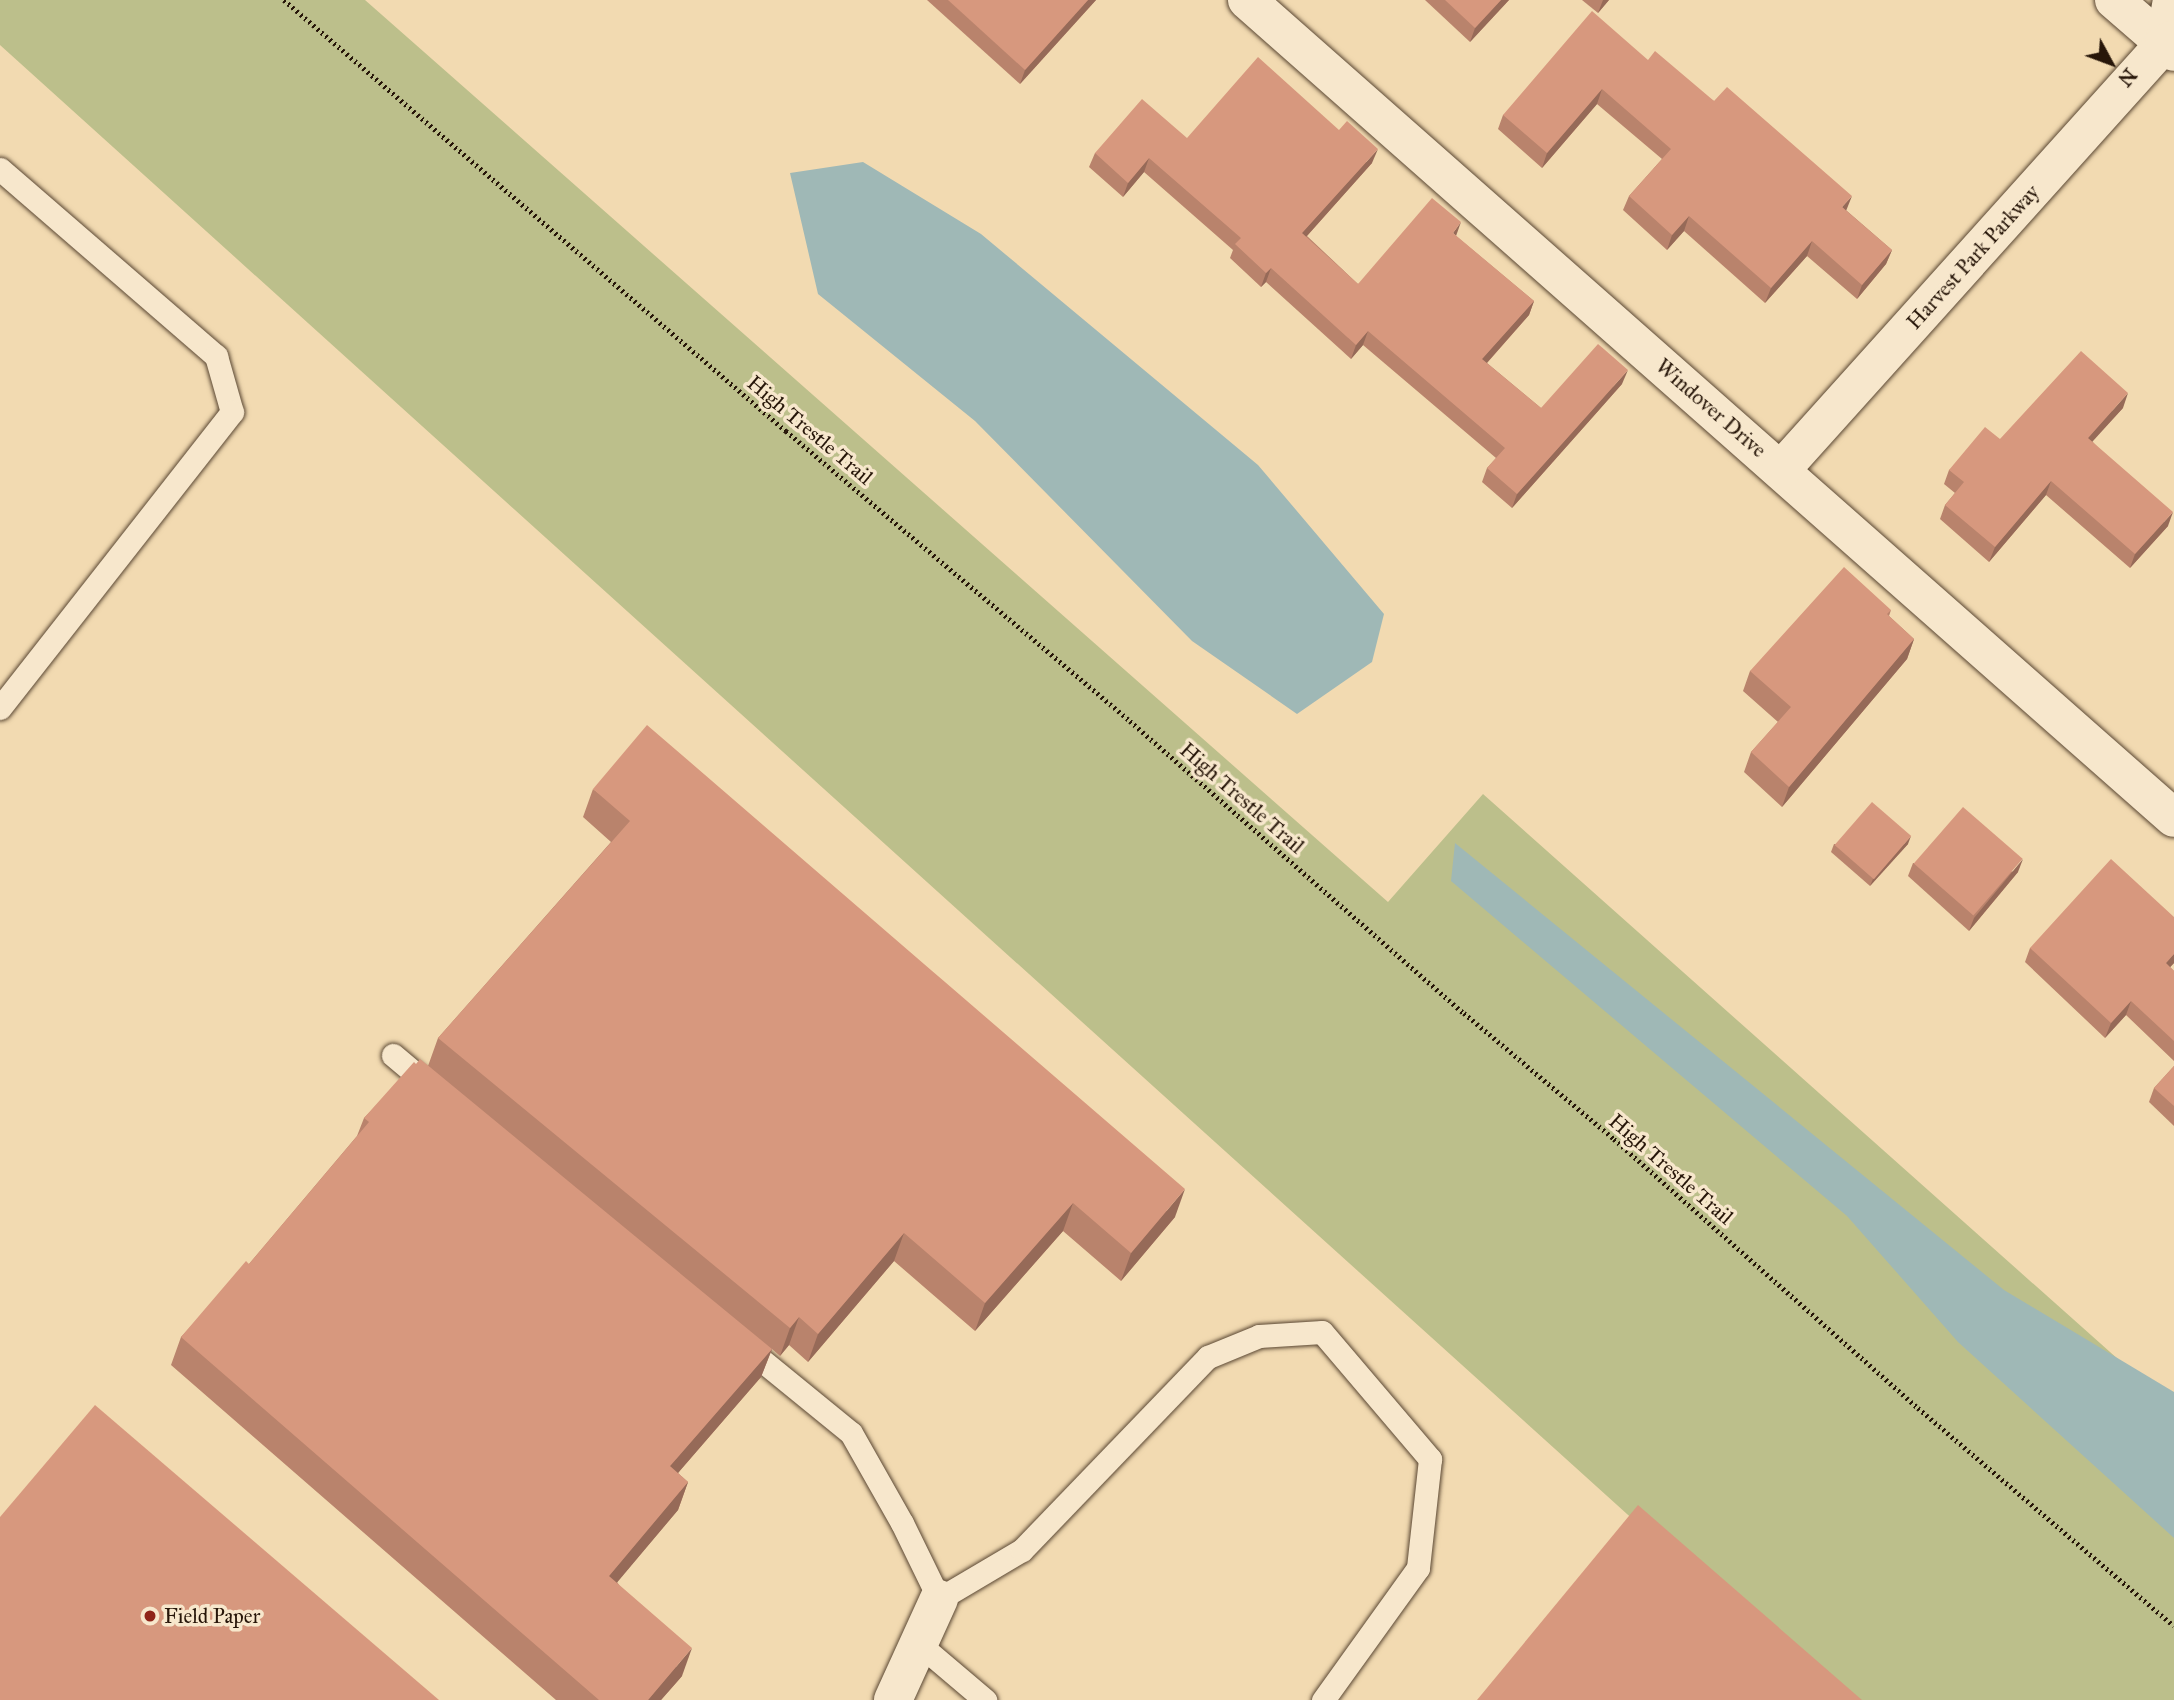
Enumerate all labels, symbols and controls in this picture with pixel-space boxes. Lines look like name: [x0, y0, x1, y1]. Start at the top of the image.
north arrow: [2076, 28, 2146, 98]
text: N: [2113, 63, 2141, 91]
street label: Harvest Park Parkway: [1901, 179, 2045, 335]
street label: Windover Drive: [1651, 353, 1771, 463]
street label: High Trestle Trail: [742, 370, 878, 490]
street label: High Trestle Trail: [1175, 737, 1309, 859]
street label: High Trestle Trail: [1604, 1108, 1738, 1230]
place label: Field Paper: [164, 1603, 260, 1629]
marker: Field Paper: [142, 1608, 158, 1624]

